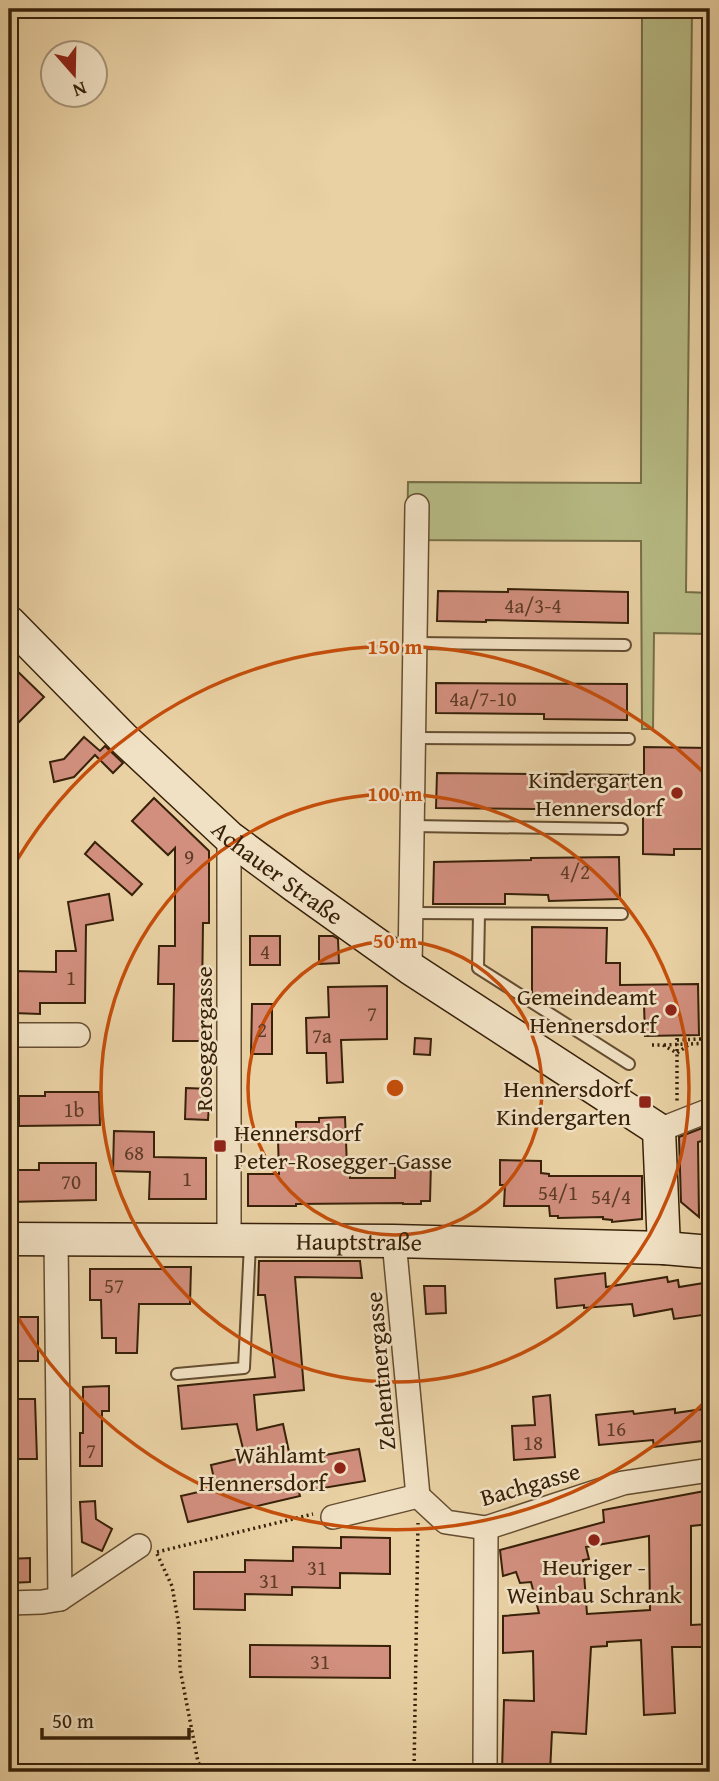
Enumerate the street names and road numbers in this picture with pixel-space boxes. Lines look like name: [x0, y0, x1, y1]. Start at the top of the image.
street label: Achauer Straße: [204, 812, 351, 933]
street label: Roseggergasse: [186, 966, 221, 1112]
street label: Hauptstraße: [296, 1223, 422, 1259]
street label: Zehentnergasse: [356, 1290, 404, 1452]
street label: Bachgasse: [476, 1453, 584, 1515]

